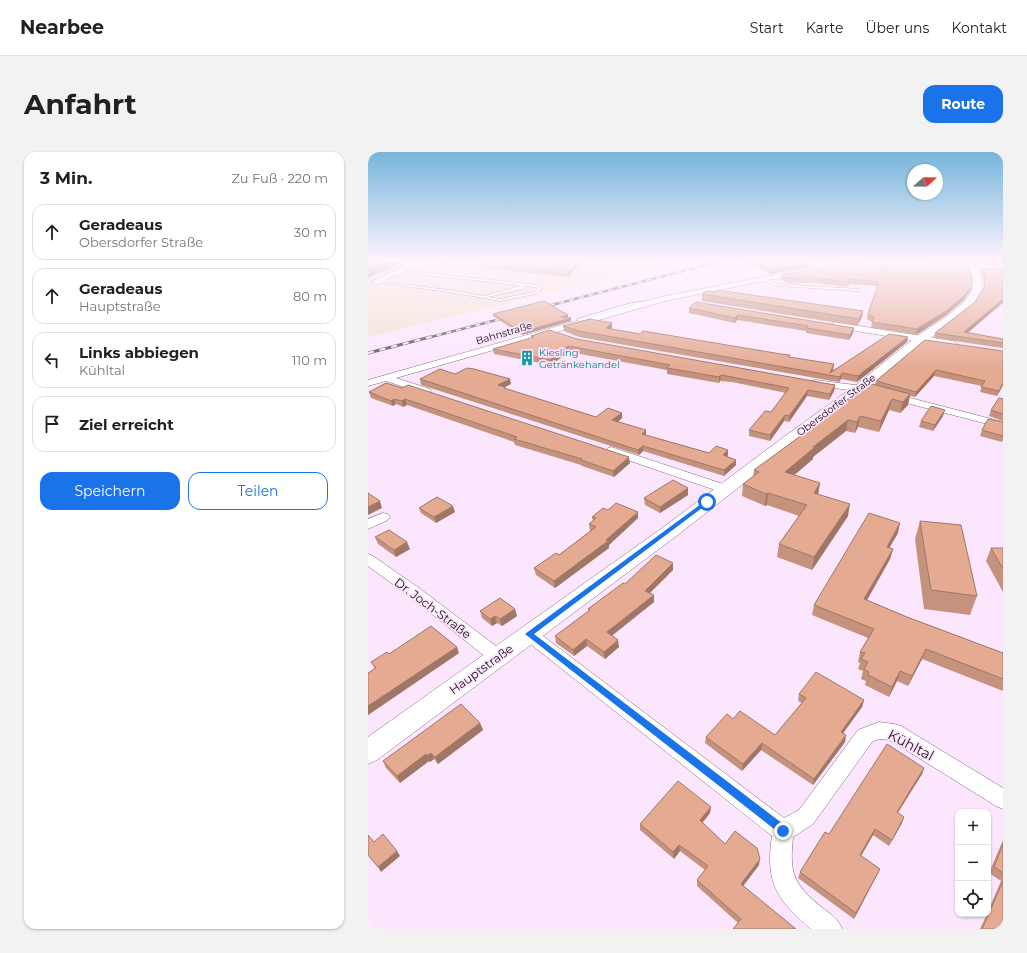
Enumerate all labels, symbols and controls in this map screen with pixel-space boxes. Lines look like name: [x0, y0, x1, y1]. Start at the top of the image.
text: Nearbee: [20, 16, 104, 39]
text: Start: [750, 19, 784, 37]
text: Karte: [806, 19, 843, 37]
text: Über uns: [865, 19, 929, 37]
text: Kontakt: [951, 19, 1007, 37]
button: Route: [923, 85, 1003, 123]
text: Anfahrt: [24, 87, 137, 121]
north arrow: [907, 164, 943, 200]
text: 3 Min.: [40, 168, 92, 188]
text: Zu Fuß · 220 m: [231, 170, 328, 186]
text: Geradeaus: [79, 215, 162, 234]
icon: ahead: [41, 221, 63, 243]
text: 30 m: [294, 224, 327, 240]
text: Obersdorfer Straße: [79, 234, 203, 250]
text: Geradeaus: [79, 279, 162, 298]
icon: ahead: [41, 285, 63, 307]
text: 80 m: [293, 288, 327, 304]
text: Hauptstraße: [79, 298, 161, 314]
street label: Bahnstraße: [474, 319, 534, 347]
text: Links abbiegen: [79, 343, 199, 362]
place label: Kiesling Getränkehandel: [539, 346, 620, 371]
icon: left: [41, 349, 63, 371]
building icon: Kiesling Getränkehandel: [518, 349, 536, 367]
text: 110 m: [292, 352, 327, 368]
text: Kühltal: [79, 362, 125, 378]
street label: Obersdorfer Straße: [794, 371, 878, 439]
icon: arrive: [41, 413, 63, 435]
text: Ziel erreicht: [79, 415, 174, 434]
button: Speichern: [40, 472, 180, 510]
button: Teilen: [188, 472, 328, 510]
route start: [698, 493, 716, 511]
street label: Dr. Joch-Straße: [392, 574, 474, 642]
street label: Hauptstraße: [446, 641, 516, 697]
street label: Kühltal: [885, 725, 937, 765]
map controls: [955, 809, 991, 917]
button: +: [955, 809, 991, 845]
route end: [774, 822, 792, 840]
button: −: [955, 845, 991, 881]
button: locate: [955, 881, 991, 917]

